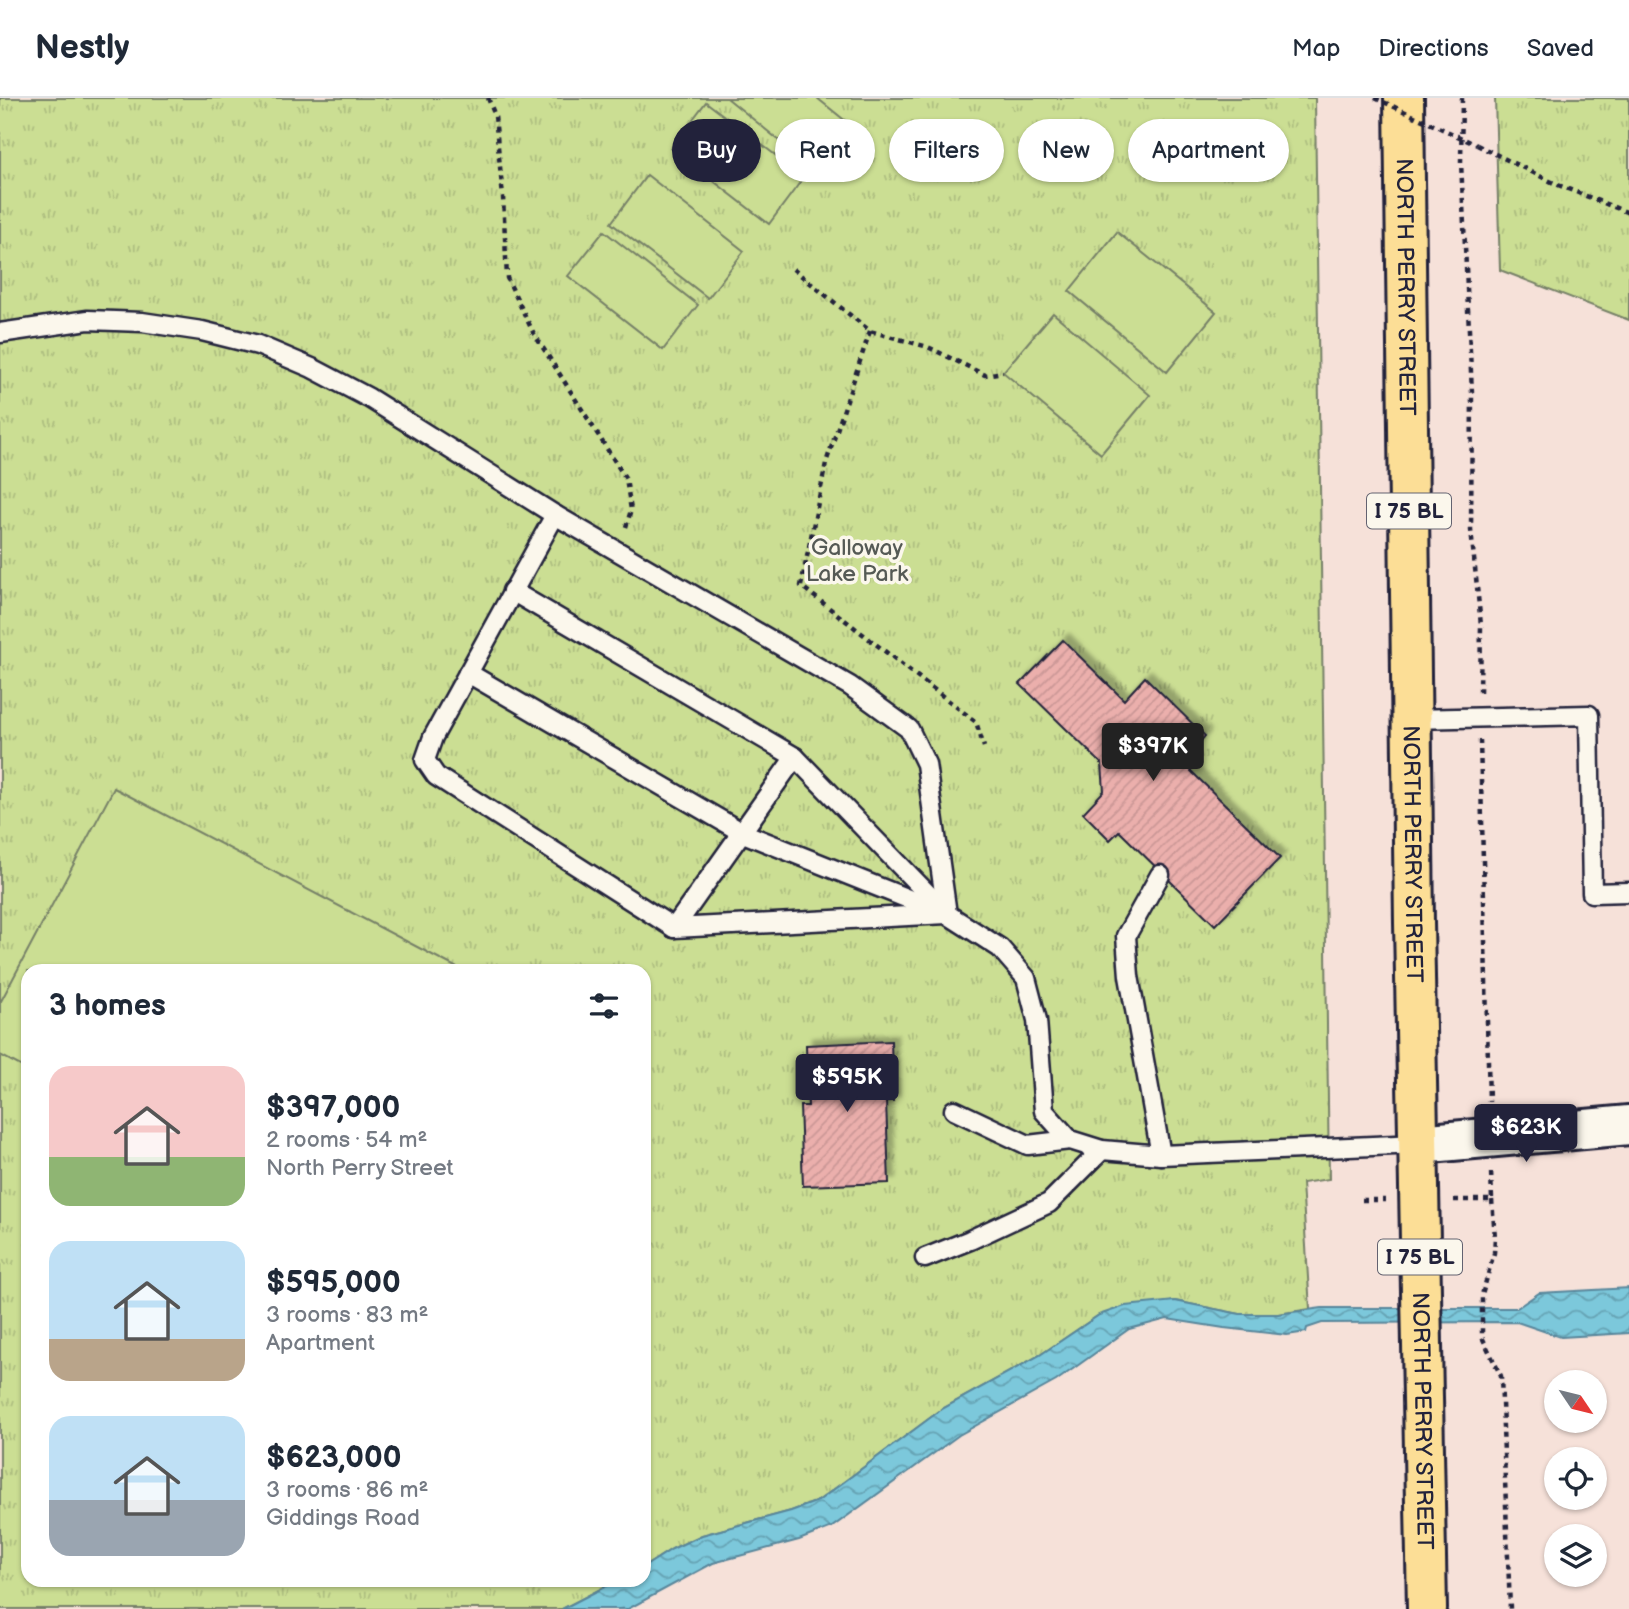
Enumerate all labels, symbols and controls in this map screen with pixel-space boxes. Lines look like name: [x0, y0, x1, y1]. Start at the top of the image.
text: Nestly: [35, 28, 129, 68]
text: Map: [1292, 34, 1340, 63]
text: Directions: [1378, 34, 1489, 63]
text: Saved: [1527, 34, 1594, 63]
chip: Buy: [672, 119, 761, 182]
chip: Rent: [775, 119, 875, 182]
chip: Filters: [889, 119, 1004, 182]
chip: New: [1018, 119, 1114, 182]
chip: Apartment: [1128, 119, 1289, 182]
street label: NORTH PERRY STREET: [1390, 158, 1421, 416]
road number: I 75 BL: [1367, 494, 1451, 528]
park label: Galloway Lake Park: [806, 534, 909, 588]
pin: $397K: [1104, 724, 1202, 783]
street label: NORTH PERRY STREET: [1397, 725, 1428, 983]
text: $397K: [1118, 732, 1188, 760]
icon: filters: [585, 987, 623, 1025]
text: 3 homes: [49, 988, 166, 1024]
pin: $595K: [798, 1054, 896, 1114]
text: $595K: [812, 1063, 882, 1091]
text: $397,000: [266, 1090, 400, 1126]
icon: home: [105, 1094, 189, 1178]
pin: $623K: [1477, 1104, 1575, 1164]
text: $623K: [1490, 1113, 1562, 1141]
text: 2 rooms · 54 m²: [266, 1126, 428, 1154]
text: North Perry Street: [266, 1154, 454, 1182]
road number: I 75 BL: [1378, 1240, 1462, 1274]
text: $595,000: [266, 1265, 401, 1301]
icon: home: [105, 1269, 189, 1353]
street label: NORTH PERRY STREET: [1406, 1292, 1439, 1550]
text: 3 rooms · 83 m²: [266, 1301, 428, 1329]
text: Apartment: [266, 1329, 375, 1357]
north arrow: [1544, 1370, 1606, 1433]
map controls: [1544, 1370, 1607, 1587]
text: $623,000: [266, 1440, 401, 1476]
icon: home: [105, 1444, 189, 1528]
button: locate: [1544, 1447, 1607, 1510]
text: 3 rooms · 86 m²: [266, 1476, 428, 1504]
text: Giddings Road: [266, 1504, 420, 1532]
button: layers: [1544, 1524, 1607, 1587]

